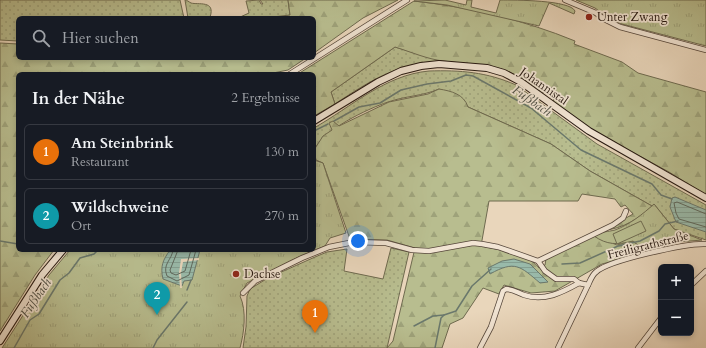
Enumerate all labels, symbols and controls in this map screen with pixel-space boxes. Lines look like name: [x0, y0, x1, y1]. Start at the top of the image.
place label: Unter Zwang: [597, 9, 668, 25]
marker: Unter Zwang: [584, 12, 594, 22]
search box: [16, 16, 316, 60]
icon: search: [30, 27, 52, 49]
text: Hier suchen: [62, 28, 139, 48]
street label: Johannistal: [515, 62, 571, 108]
water label: Fußbach: [509, 81, 556, 121]
text: In der Nähe: [32, 87, 125, 110]
text: 2 Ergebnisse: [231, 89, 300, 107]
text: Am Steinbrink: [71, 133, 174, 153]
text: 1: [43, 143, 49, 161]
text: 130 m: [265, 143, 299, 161]
text: Restaurant: [71, 153, 129, 171]
text: Wildschweine: [71, 197, 169, 217]
text: 2: [43, 207, 49, 225]
text: 270 m: [265, 207, 299, 225]
text: Ort: [71, 217, 91, 235]
street label: Freiligrathstraße: [606, 227, 690, 263]
your location: [348, 231, 368, 251]
map controls: [658, 264, 694, 336]
button: +: [658, 264, 694, 300]
place label: Dachse: [244, 266, 280, 282]
marker: Dachse: [231, 269, 241, 279]
water label: Fußbach: [16, 274, 56, 321]
pin: 2: [144, 282, 170, 315]
pin: 1: [302, 300, 328, 333]
button: −: [658, 300, 694, 336]

